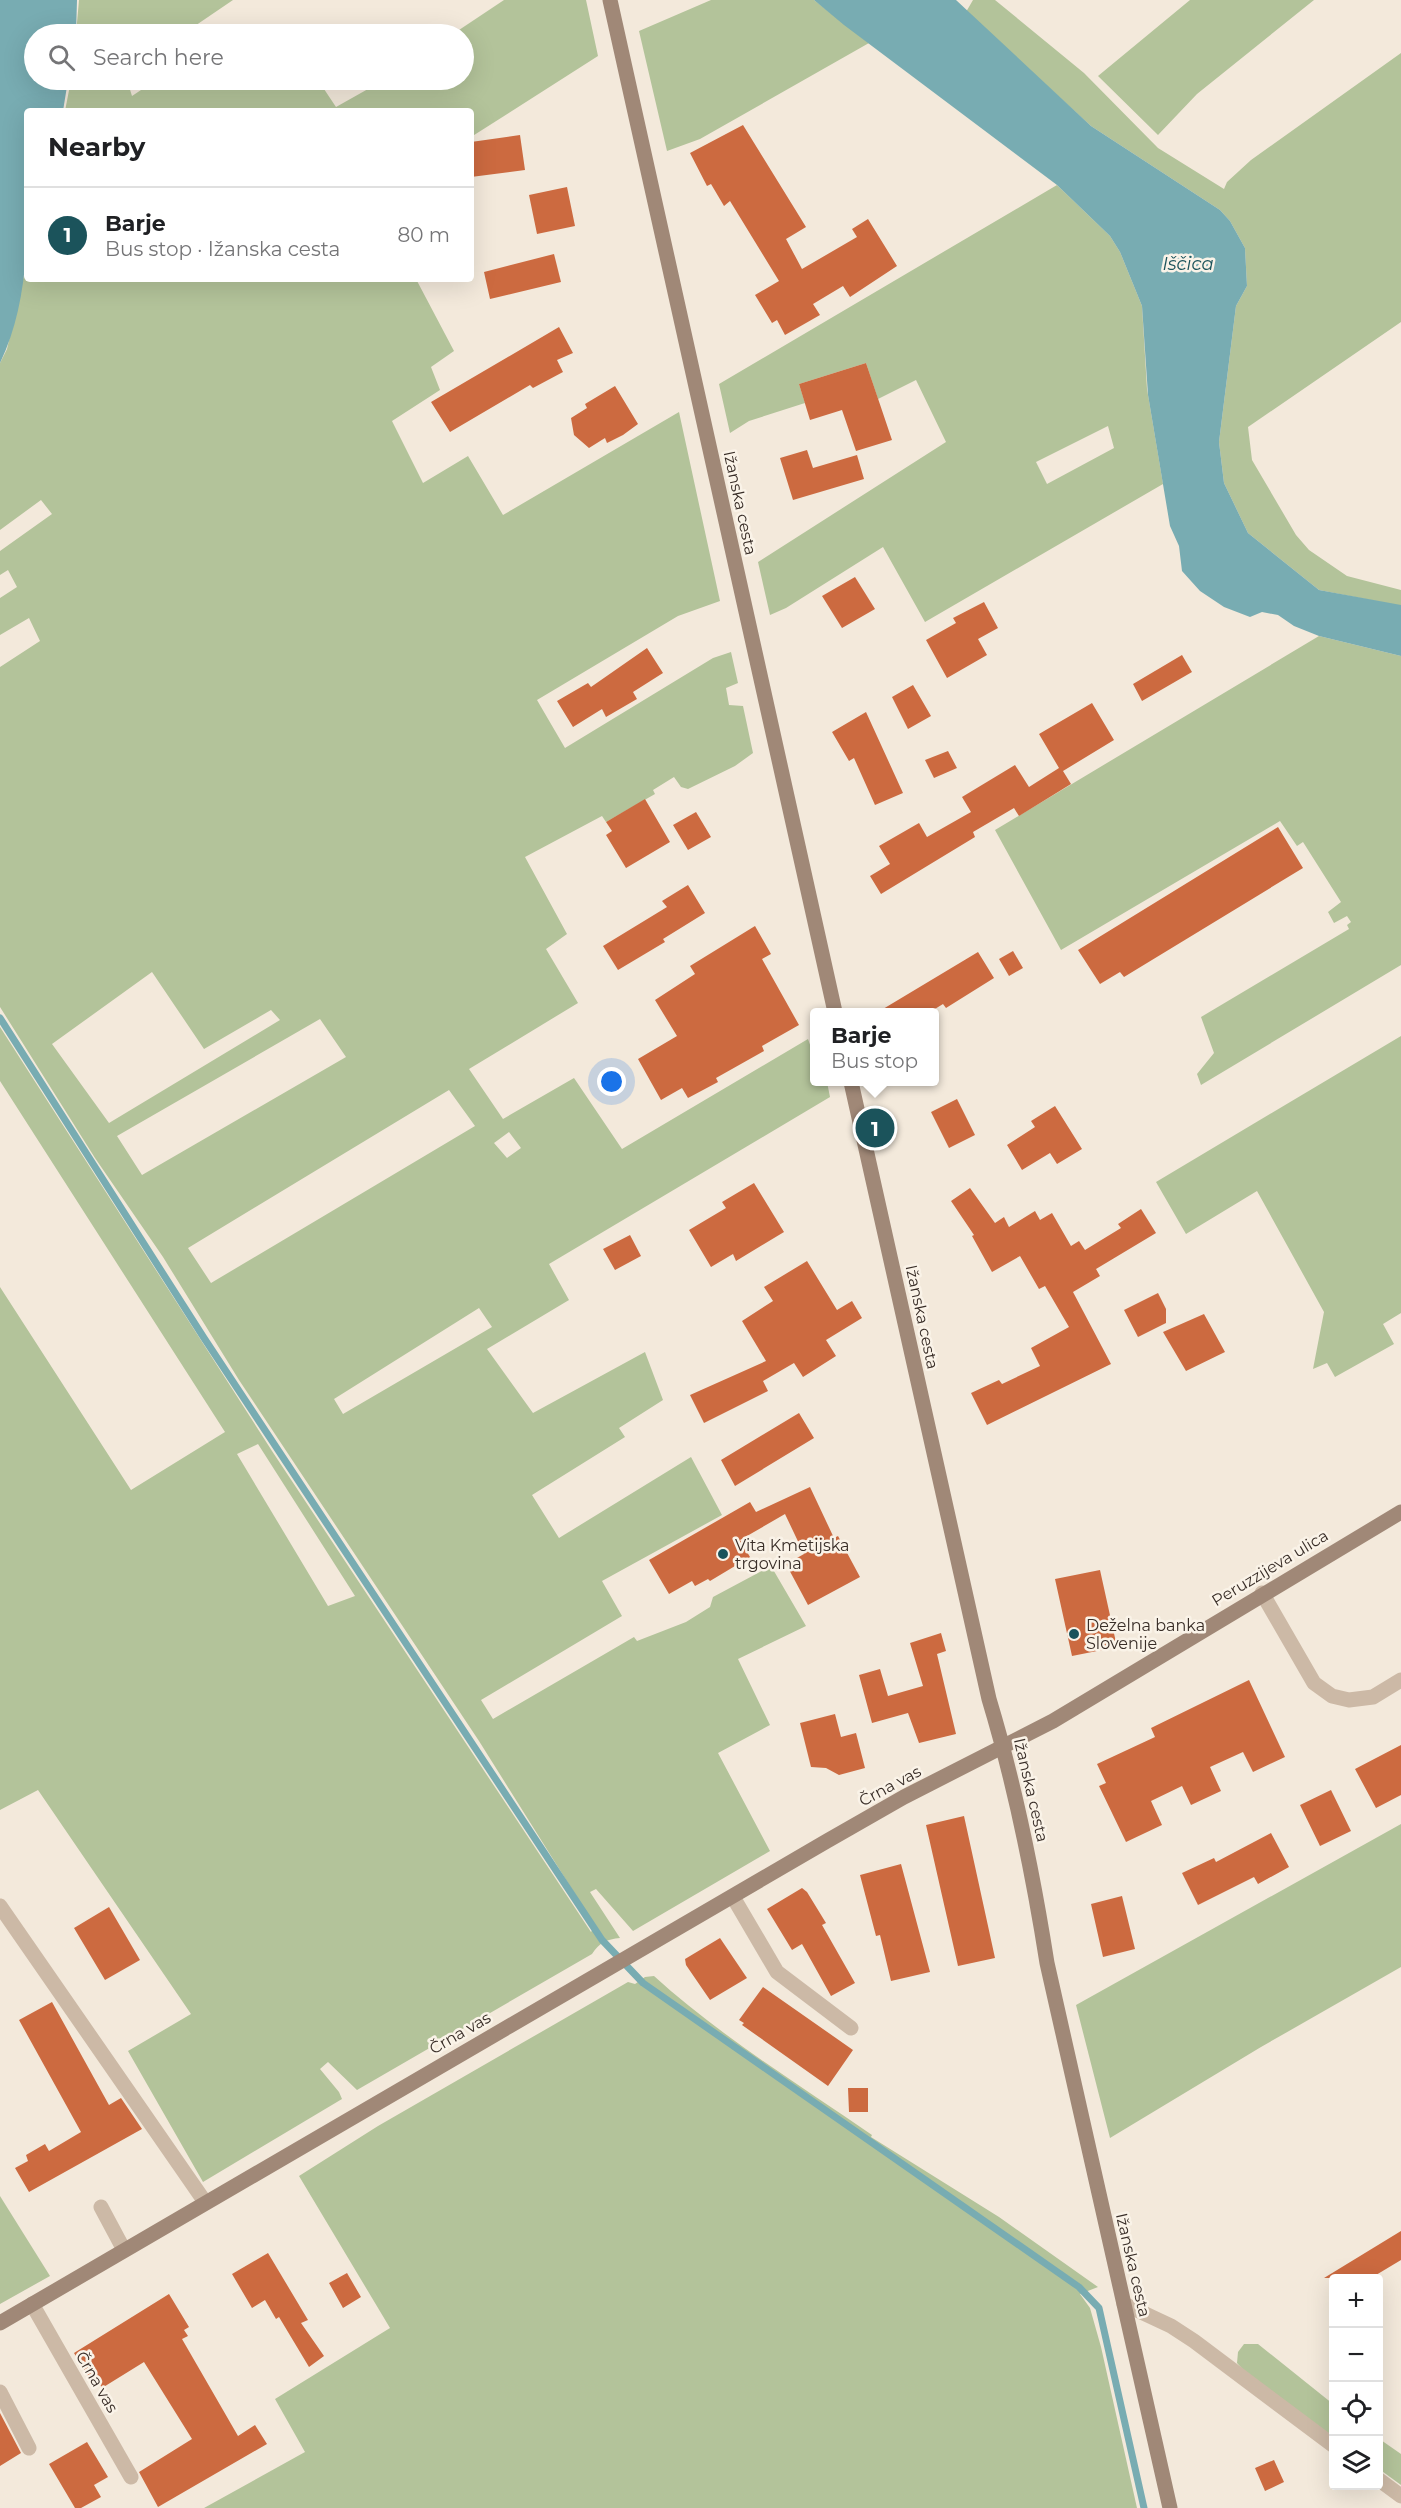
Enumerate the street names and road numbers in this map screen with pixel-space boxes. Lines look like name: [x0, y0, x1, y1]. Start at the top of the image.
street label: Ižanska cesta: [720, 449, 760, 557]
street label: Ižanska cesta: [902, 1263, 942, 1371]
street label: Peruzzijeva ulica: [1208, 1526, 1332, 1610]
street label: Ižanska cesta: [1010, 1736, 1052, 1844]
street label: Črna vas: [856, 1762, 925, 1810]
street label: Črna vas: [426, 2008, 494, 2058]
street label: Ižanska cesta: [1112, 2211, 1154, 2319]
street label: Črna vas: [72, 2348, 122, 2416]

